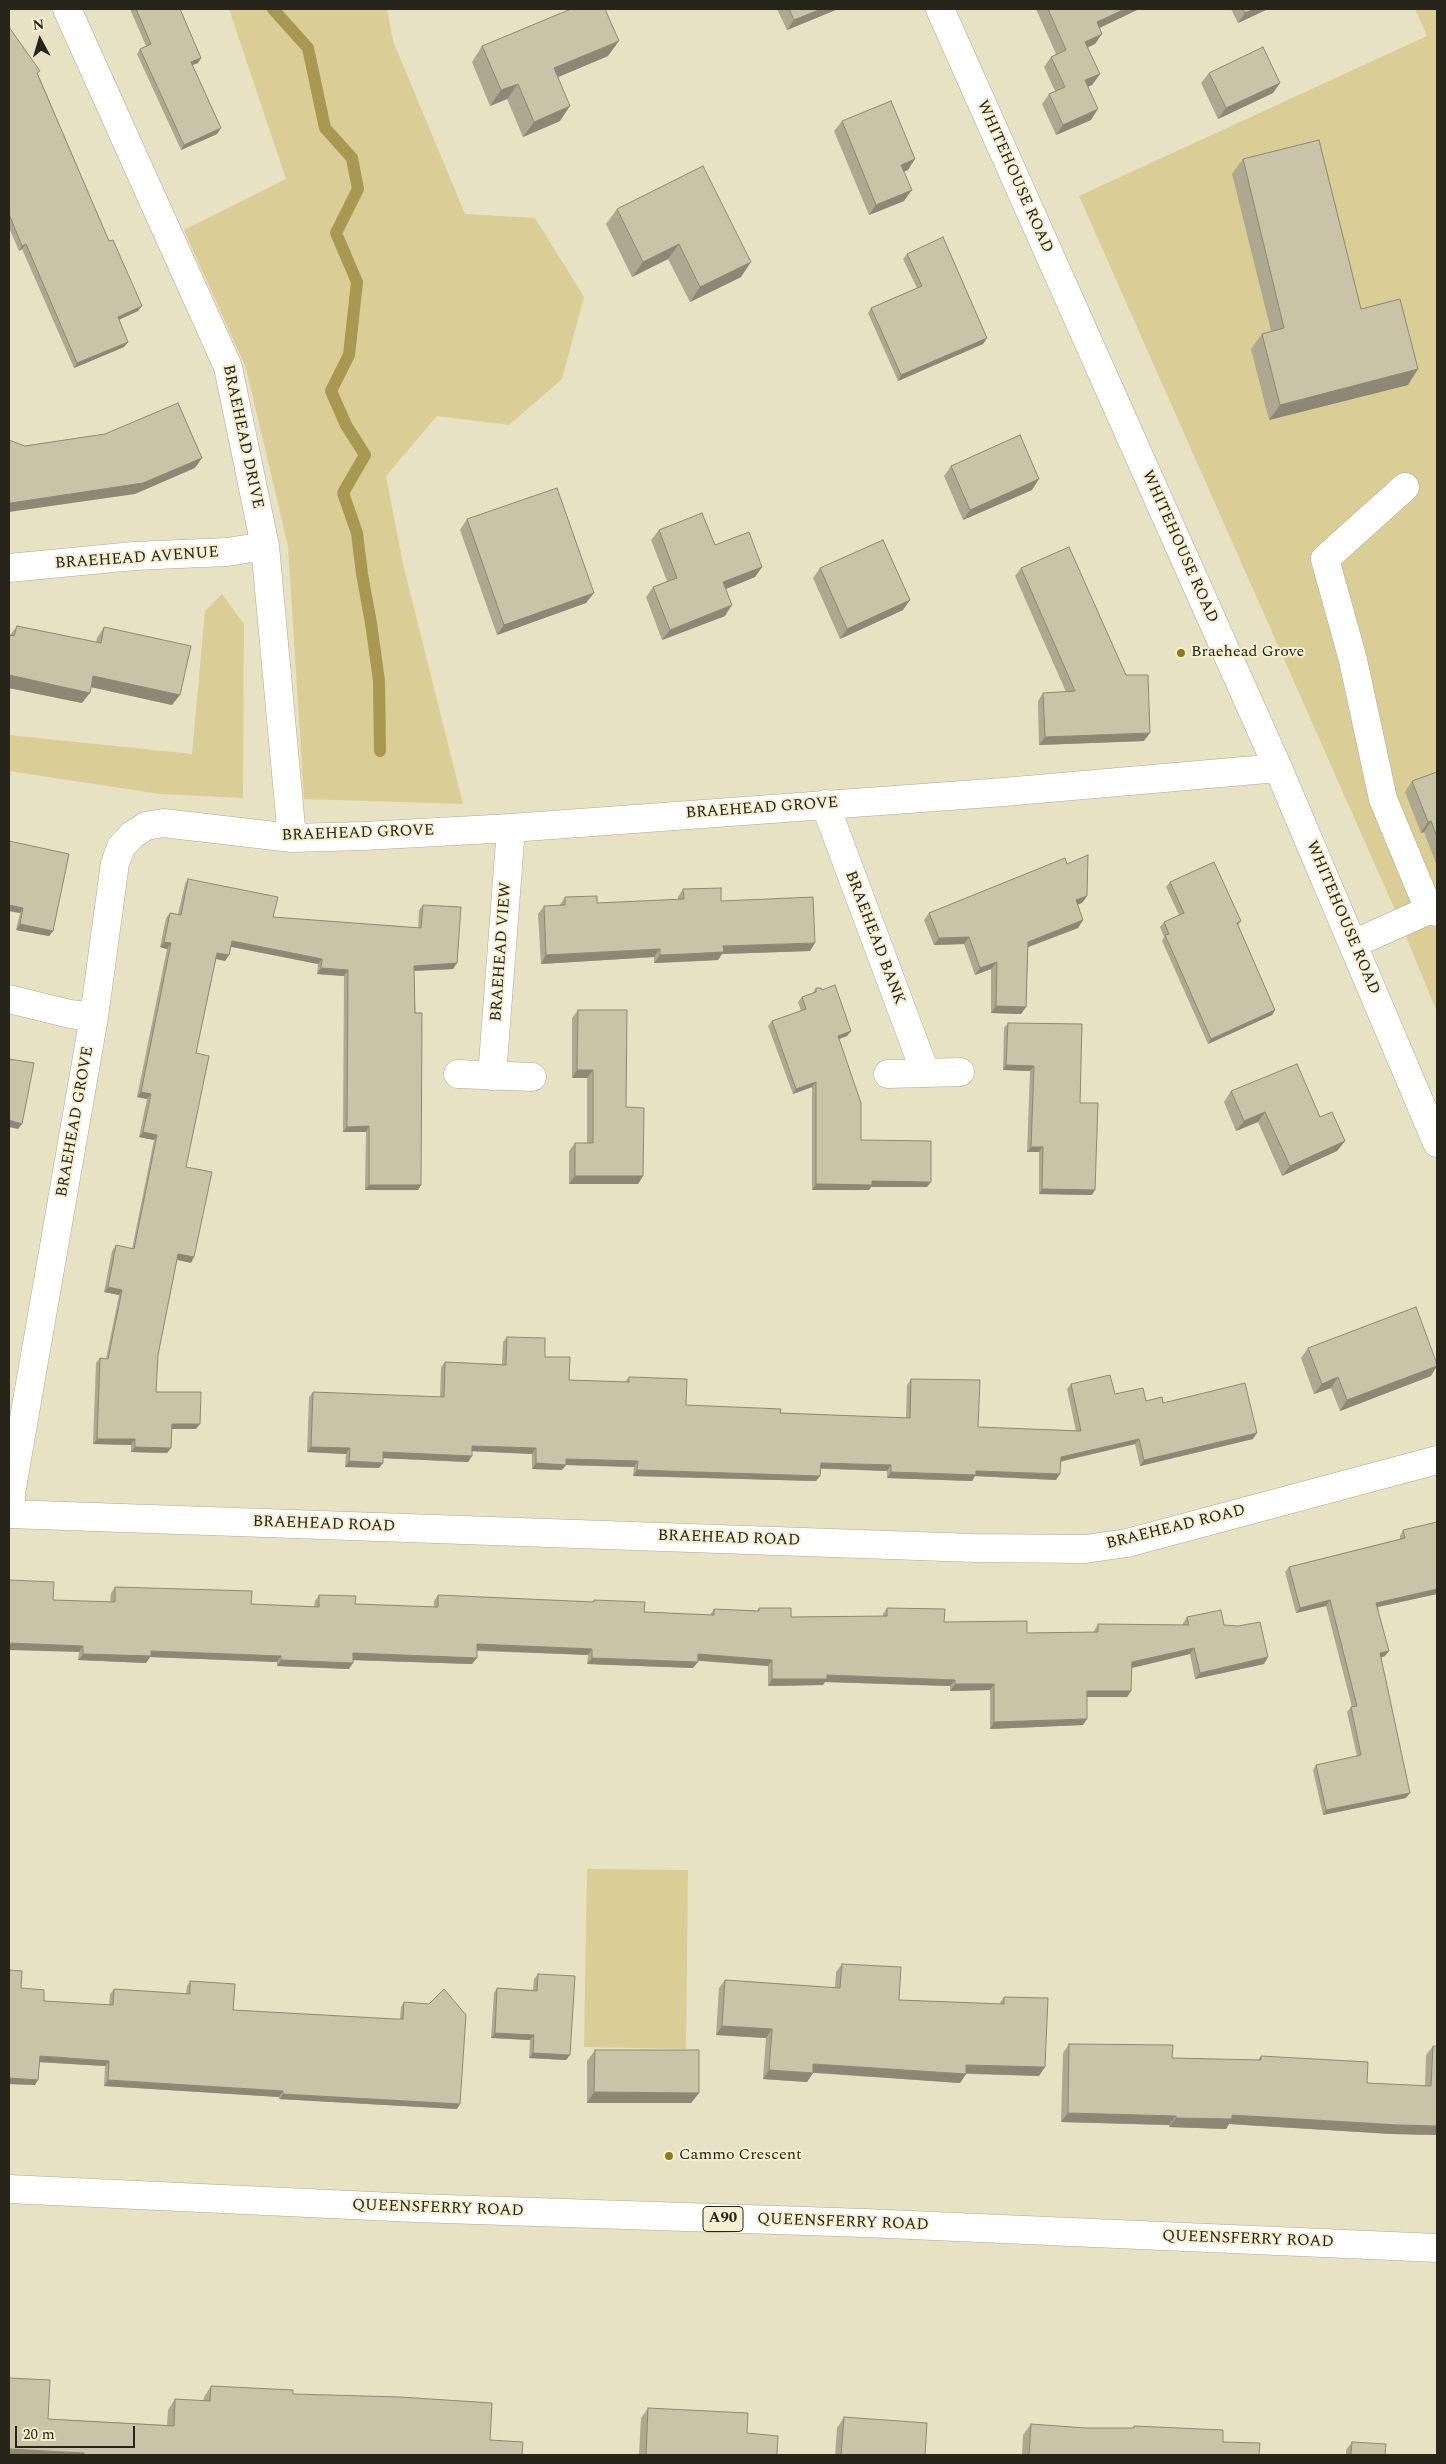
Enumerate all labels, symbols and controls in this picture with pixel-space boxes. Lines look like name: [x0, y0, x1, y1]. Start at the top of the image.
text: N: [32, 14, 45, 36]
north arrow: [15, 15, 65, 65]
street label: WHITEHOUSE ROAD: [972, 98, 1056, 256]
street label: BRAEHEAD DRIVE: [217, 363, 267, 511]
street label: WHITEHOUSE ROAD: [1137, 468, 1221, 626]
street label: BRAEHEAD AVENUE: [54, 544, 220, 574]
place label: Braehead Grove: [1191, 643, 1304, 663]
marker: Braehead Grove: [1175, 647, 1187, 659]
street label: BRAEHEAD GROVE: [685, 794, 839, 824]
street label: BRAEHEAD GROVE: [281, 822, 435, 846]
street label: WHITEHOUSE ROAD: [1301, 838, 1383, 998]
street label: BRAEHEAD BANK: [840, 868, 908, 1008]
street label: BRAEHEAD VIEW: [488, 882, 516, 1022]
street label: BRAEHEAD GROVE: [53, 1045, 99, 1199]
street label: BRAEHEAD ROAD: [1104, 1501, 1248, 1555]
street label: BRAEHEAD ROAD: [252, 1513, 396, 1537]
street label: BRAEHEAD ROAD: [657, 1527, 801, 1551]
place label: Cammo Crescent: [679, 2146, 802, 2166]
marker: Cammo Crescent: [663, 2150, 675, 2162]
street label: QUEENSFERRY ROAD: [352, 2196, 524, 2222]
road number: A90: [703, 2206, 743, 2232]
street label: QUEENSFERRY ROAD: [757, 2210, 929, 2236]
street label: QUEENSFERRY ROAD: [1162, 2227, 1334, 2253]
scale bar: [18, 2416, 138, 2448]
text: 20 m: [23, 2423, 55, 2446]

